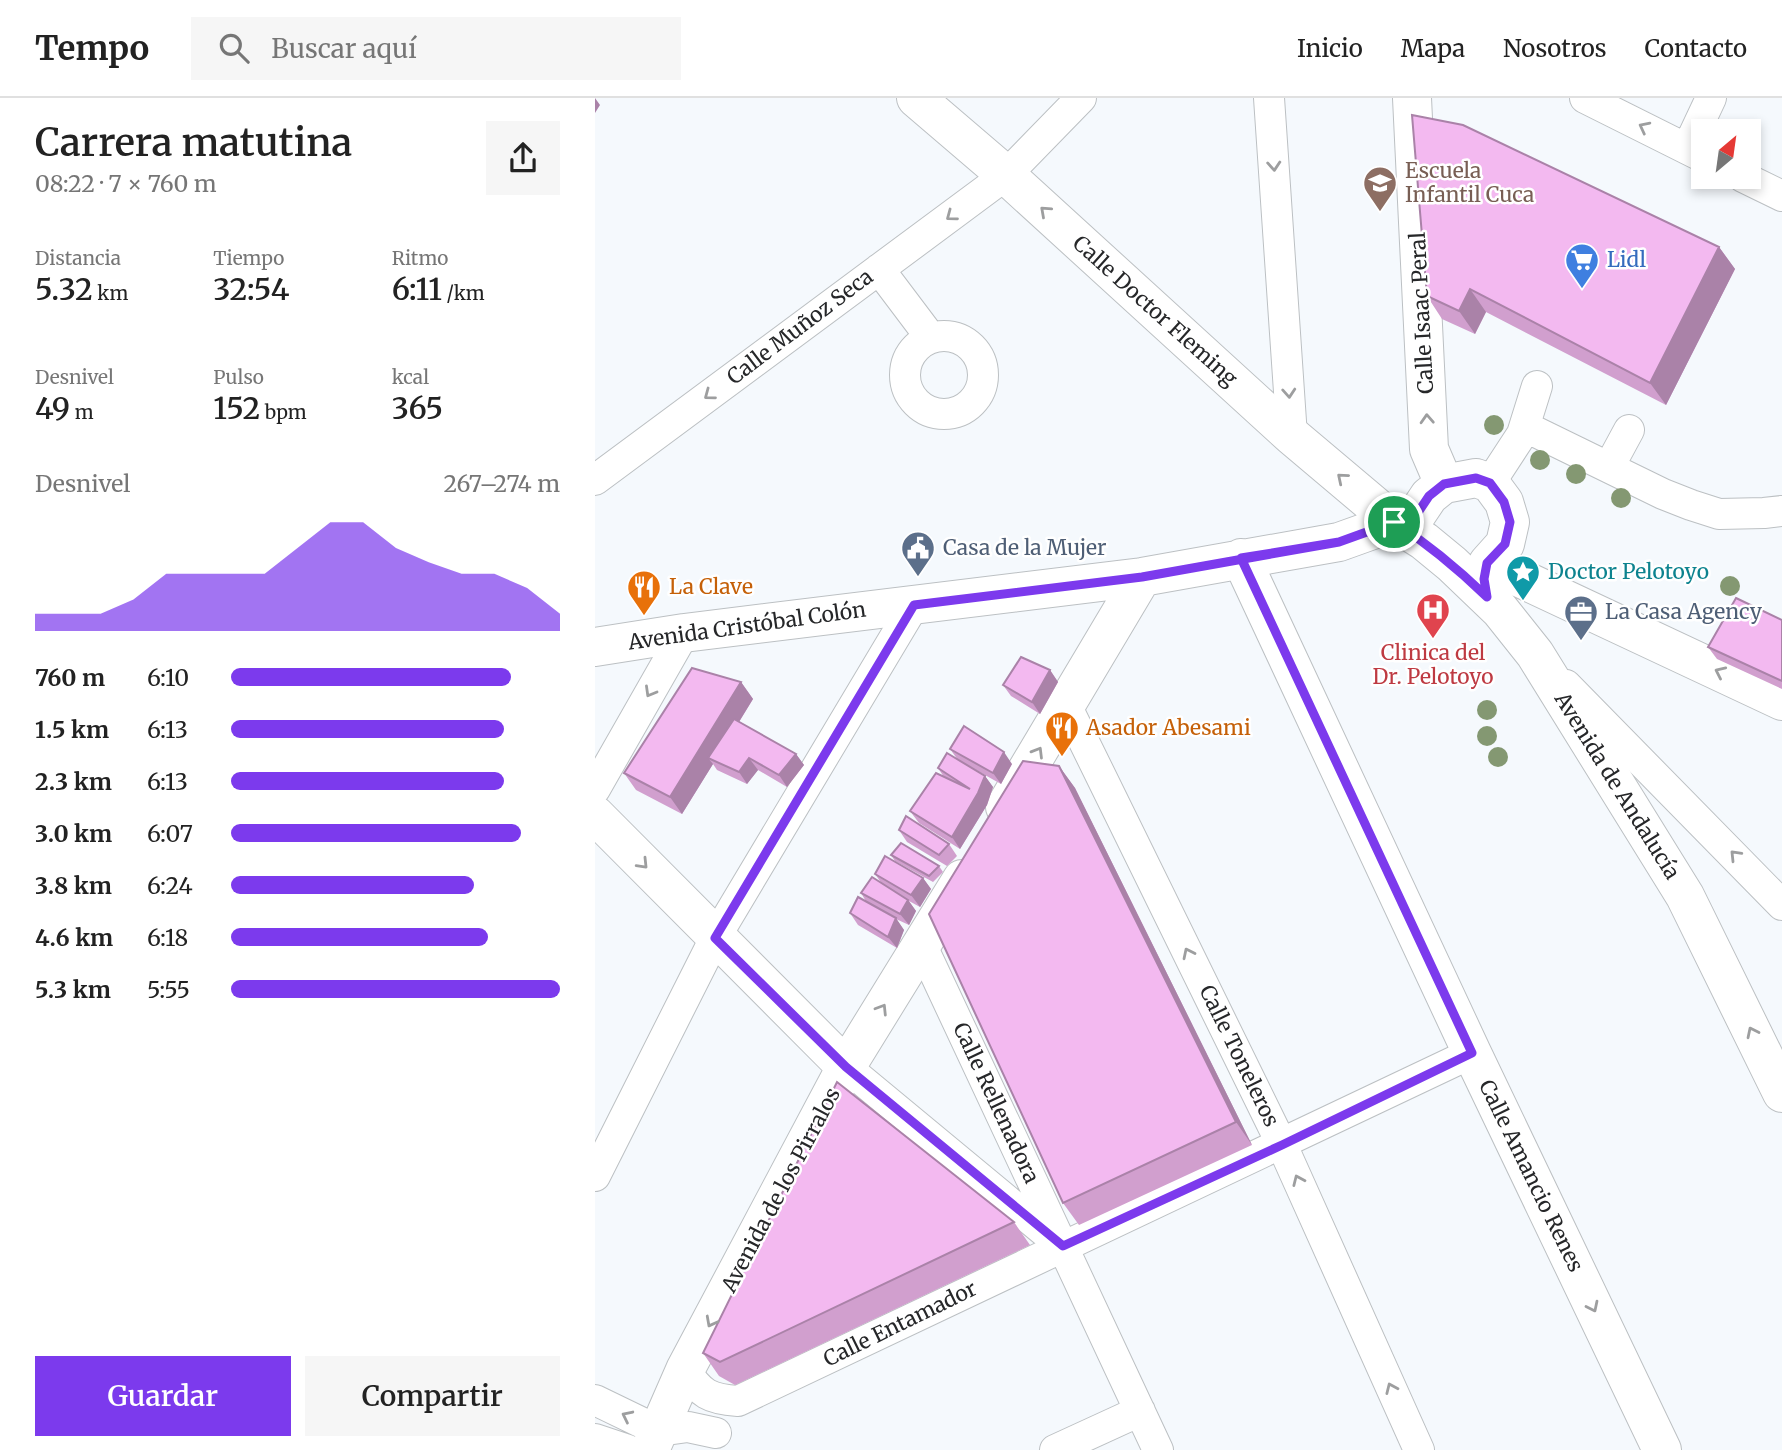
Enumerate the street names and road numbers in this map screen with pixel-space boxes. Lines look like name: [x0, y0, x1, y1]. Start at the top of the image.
street label: Calle Doctor Fleming: [1067, 229, 1244, 392]
street label: Calle Isaac Peral: [1404, 231, 1439, 395]
street label: Calle Muñoz Seca: [721, 263, 878, 390]
street label: Avenida Cristóbal Colón: [625, 595, 868, 656]
street label: Avenida de Andalucía: [1548, 686, 1686, 884]
street label: Calle Toneleros: [1194, 981, 1285, 1131]
street label: Calle Rellenadora: [947, 1018, 1046, 1187]
street label: Calle Amancio Renes: [1473, 1075, 1590, 1276]
street label: Avenida de los Pirralos: [715, 1083, 846, 1298]
street label: Calle Entamador: [819, 1275, 981, 1372]

